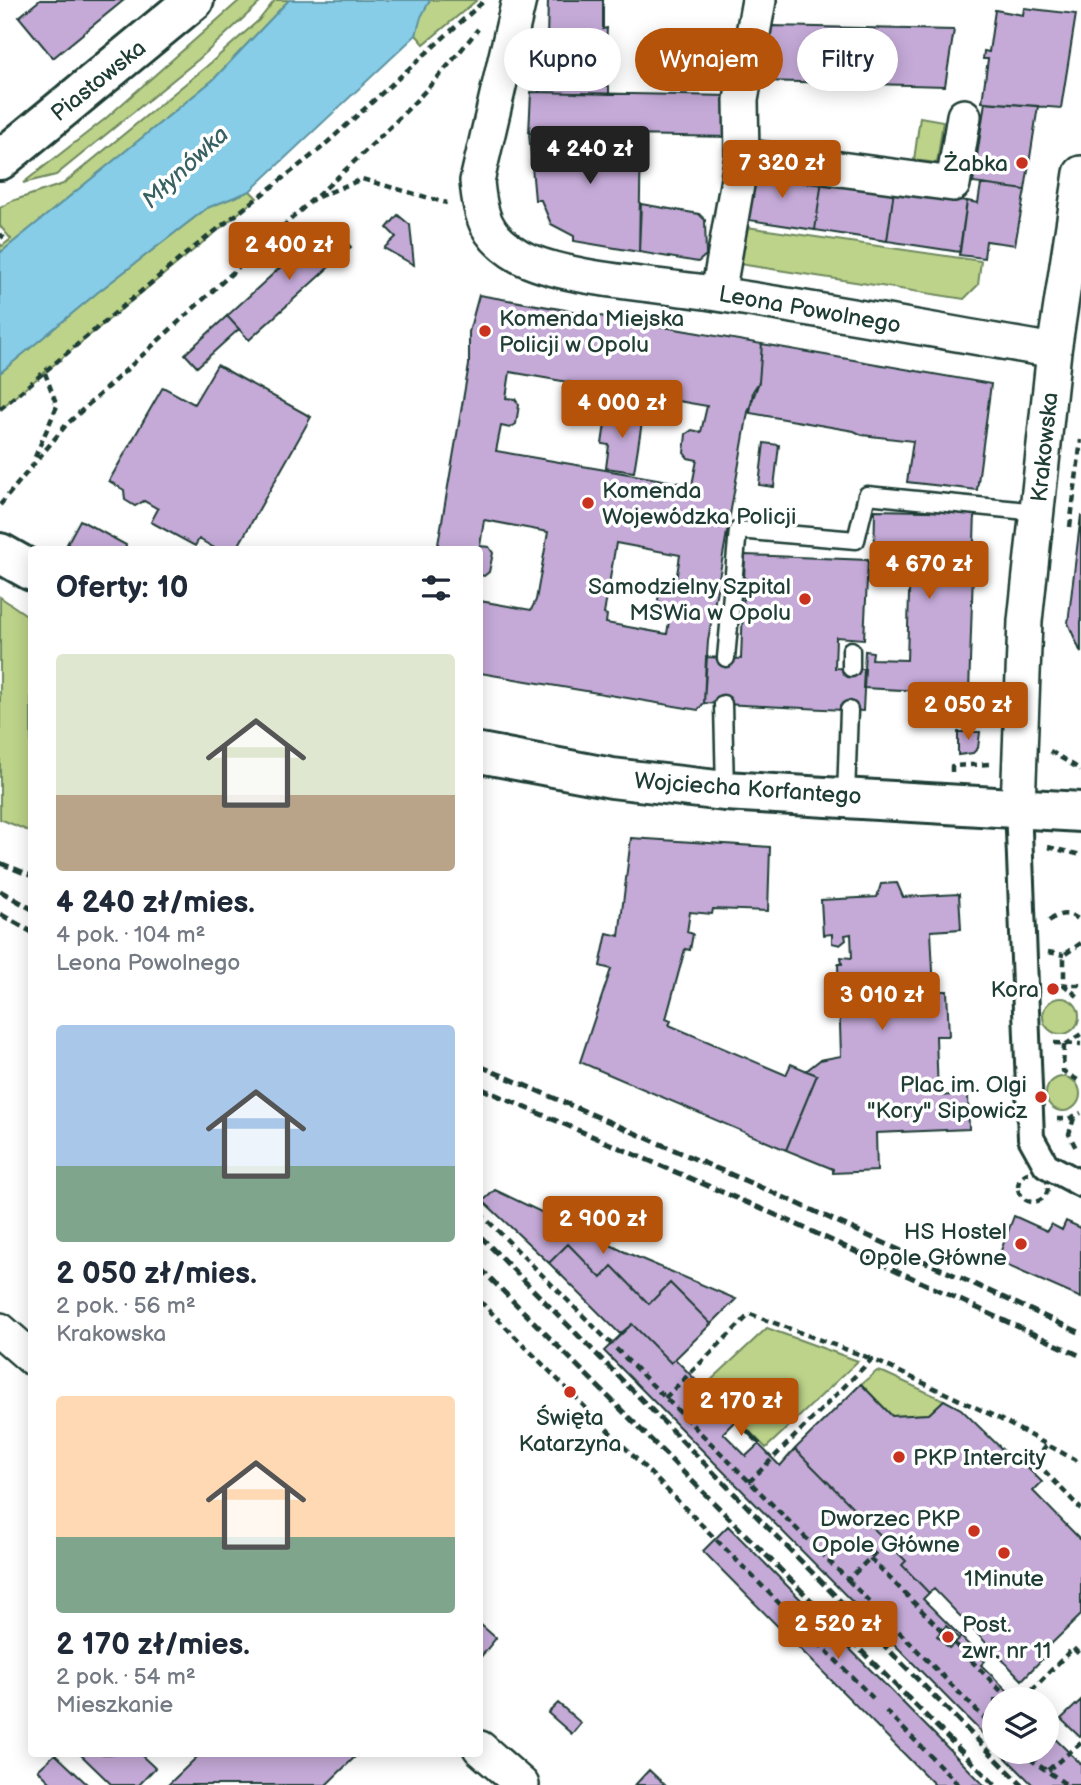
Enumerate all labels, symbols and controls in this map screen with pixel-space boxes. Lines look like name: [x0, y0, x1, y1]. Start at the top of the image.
chip: Kupno: [504, 28, 621, 91]
chip: Wynajem: [635, 28, 783, 91]
chip: Filtry: [797, 28, 898, 91]
street label: Piastowska: [45, 34, 152, 128]
water label: Młynówka: [136, 120, 235, 215]
pin: 4 240 zł: [518, 127, 662, 186]
text: 4 240 zł: [547, 135, 633, 163]
pin: 7 320 zł: [710, 140, 854, 200]
text: 7 320 zł: [739, 149, 825, 177]
place label: Żabka: [943, 150, 1008, 178]
marker: Żabka: [1014, 155, 1030, 171]
pin: 2 400 zł: [217, 222, 361, 282]
text: 2 400 zł: [245, 231, 333, 259]
street label: Leona Powolnego: [717, 280, 903, 340]
place label: Komenda Miejska Policji w Opolu: [499, 305, 684, 359]
marker: Komenda Miejska Policji w Opolu: [477, 323, 493, 339]
pin: 4 000 zł: [550, 380, 694, 440]
text: 4 000 zł: [577, 389, 667, 417]
street label: Krakowska: [1025, 391, 1065, 503]
place label: Komenda Wojewódzka Policji: [602, 477, 796, 531]
marker: Komenda Wojewódzka Policji: [580, 495, 596, 511]
pin: 4 670 zł: [857, 542, 1001, 601]
text: 4 670 zł: [885, 550, 973, 578]
icon: filters: [417, 569, 455, 607]
text: Oferty: 10: [56, 570, 188, 606]
place label: Samodzielny Szpital MSWia w Opolu: [588, 573, 791, 627]
marker: Samodzielny Szpital MSWia w Opolu: [797, 591, 813, 607]
pin: 2 050 zł: [896, 682, 1040, 742]
text: 2 050 zł: [924, 691, 1012, 719]
icon: home: [193, 700, 319, 826]
street label: Wojciecha Korfantego: [633, 767, 863, 811]
text: 4 240 zł/mies.: [56, 885, 255, 921]
text: 4 pok. · 104 m²: [56, 921, 205, 949]
text: Leona Powolnego: [56, 949, 240, 977]
pin: 3 010 zł: [810, 972, 954, 1032]
place label: Kora: [990, 976, 1039, 1004]
text: 3 010 zł: [840, 981, 924, 1009]
marker: Kora: [1045, 981, 1061, 997]
icon: home: [193, 1071, 319, 1197]
place label: Plac im. Olgi "Kory" Sipowicz: [867, 1071, 1028, 1125]
marker: Plac im. Olgi "Kory" Sipowicz: [1033, 1089, 1049, 1105]
pin: 2 900 zł: [531, 1196, 675, 1256]
text: 2 900 zł: [559, 1205, 647, 1233]
place label: HS Hostel Opole Główne: [859, 1218, 1007, 1272]
marker: HS Hostel Opole Główne: [1013, 1236, 1029, 1252]
text: 2 050 zł/mies.: [56, 1256, 257, 1292]
text: 2 pok. · 56 m²: [56, 1292, 196, 1320]
text: Krakowska: [56, 1320, 166, 1348]
pin: 2 170 zł: [669, 1378, 813, 1438]
marker: Święta Katarzyna: [562, 1384, 578, 1400]
text: 2 170 zł: [699, 1387, 783, 1415]
place label: Święta Katarzyna: [518, 1404, 622, 1458]
icon: home: [193, 1442, 319, 1568]
place label: PKP Intercity: [913, 1444, 1047, 1472]
marker: PKP Intercity: [891, 1449, 907, 1465]
place label: Dworzec PKP Opole Główne: [812, 1505, 961, 1559]
marker: Dworzec PKP Opole Główne: [966, 1523, 982, 1539]
marker: 1Minute: [996, 1545, 1012, 1561]
place label: 1Minute: [964, 1565, 1044, 1593]
pin: 2 520 zł: [766, 1602, 910, 1661]
text: 2 520 zł: [794, 1610, 882, 1638]
place label: Post. zwr. nr 11: [962, 1611, 1051, 1665]
text: 2 170 zł/mies.: [56, 1627, 250, 1663]
marker: Post. zwr. nr 11: [940, 1629, 956, 1645]
text: 2 pok. · 54 m²: [56, 1663, 196, 1691]
map controls: [982, 1687, 1059, 1764]
button: layers: [982, 1687, 1059, 1764]
text: Mieszkanie: [56, 1691, 173, 1719]

